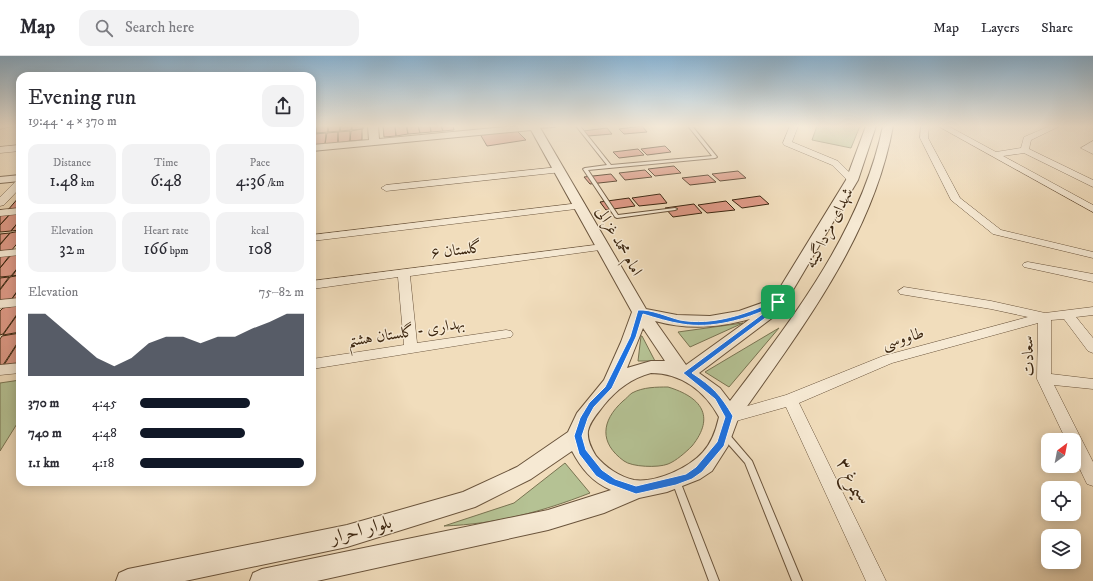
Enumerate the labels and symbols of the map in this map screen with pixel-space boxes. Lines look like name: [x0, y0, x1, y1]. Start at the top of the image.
street label: شهدای مزداگینه: [800, 184, 859, 272]
street label: امام محمد غزالی: [588, 203, 647, 281]
street label: گلستان ۶: [429, 237, 483, 263]
pin: [761, 285, 795, 319]
street label: بهداری - گلستان هشتم: [346, 313, 467, 357]
street label: طاووسی: [880, 322, 927, 354]
street label: سعادت: [1017, 335, 1039, 377]
north arrow: [1041, 433, 1081, 473]
street label: سیمرغ ۳: [828, 454, 873, 511]
street label: بلوار احرار: [326, 511, 394, 550]

